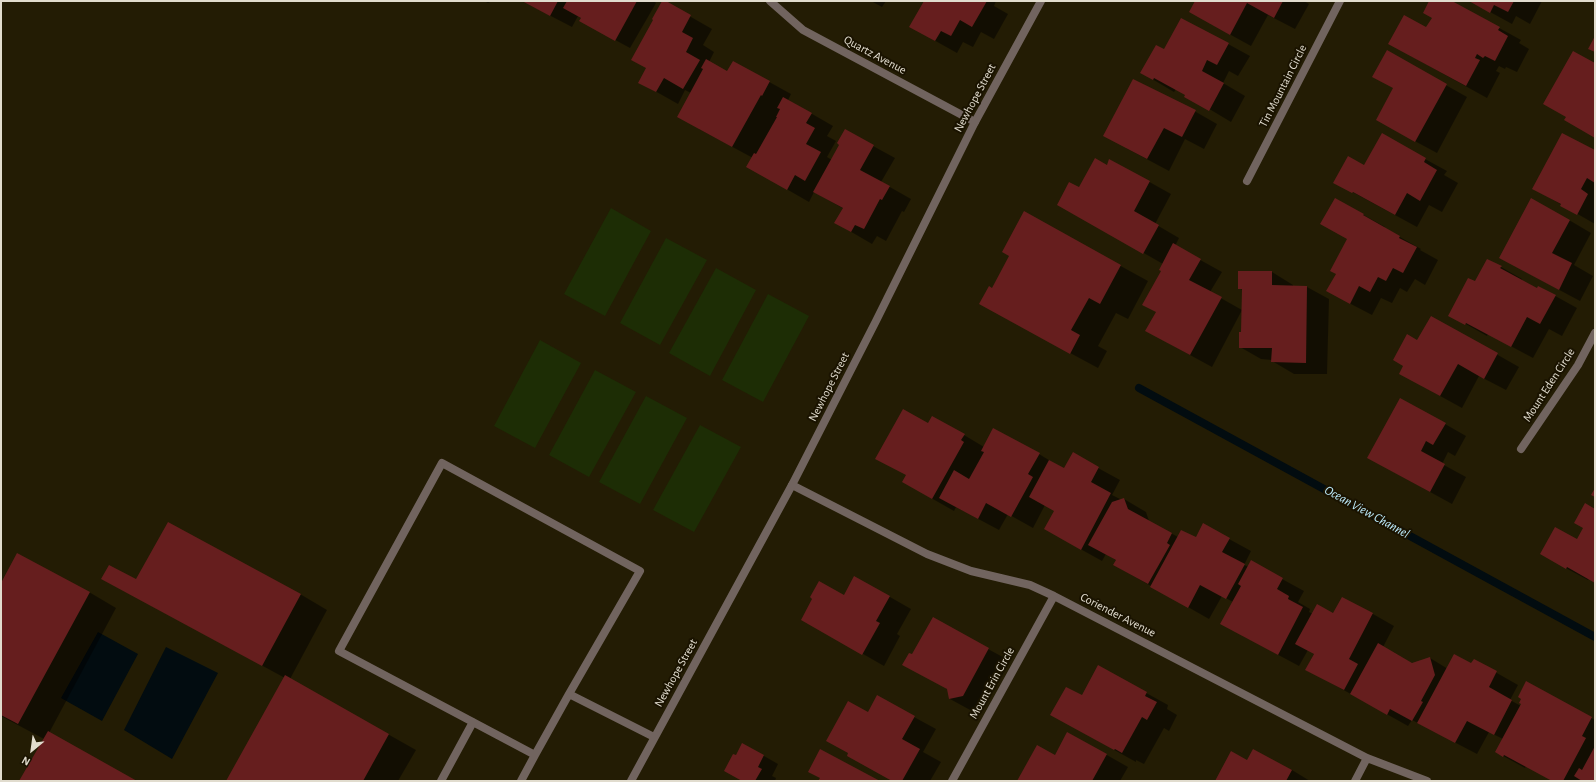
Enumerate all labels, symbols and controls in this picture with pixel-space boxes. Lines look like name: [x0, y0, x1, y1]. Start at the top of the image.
street label: Quartz Avenue: [841, 32, 909, 78]
street label: Tin Mountain Circle: [1256, 42, 1310, 130]
street label: Newhope Street: [951, 61, 999, 135]
street label: Mount Eden Circle: [1520, 346, 1578, 424]
street label: Newhope Street: [805, 350, 853, 424]
water label: Ocean View Channel: [1322, 482, 1412, 542]
street label: Coriender Avenue: [1078, 590, 1158, 640]
street label: Newhope Street: [651, 636, 701, 710]
street label: Mount Erin Circle: [966, 645, 1018, 721]
north arrow: [12, 730, 52, 770]
text: N: [20, 754, 32, 768]

